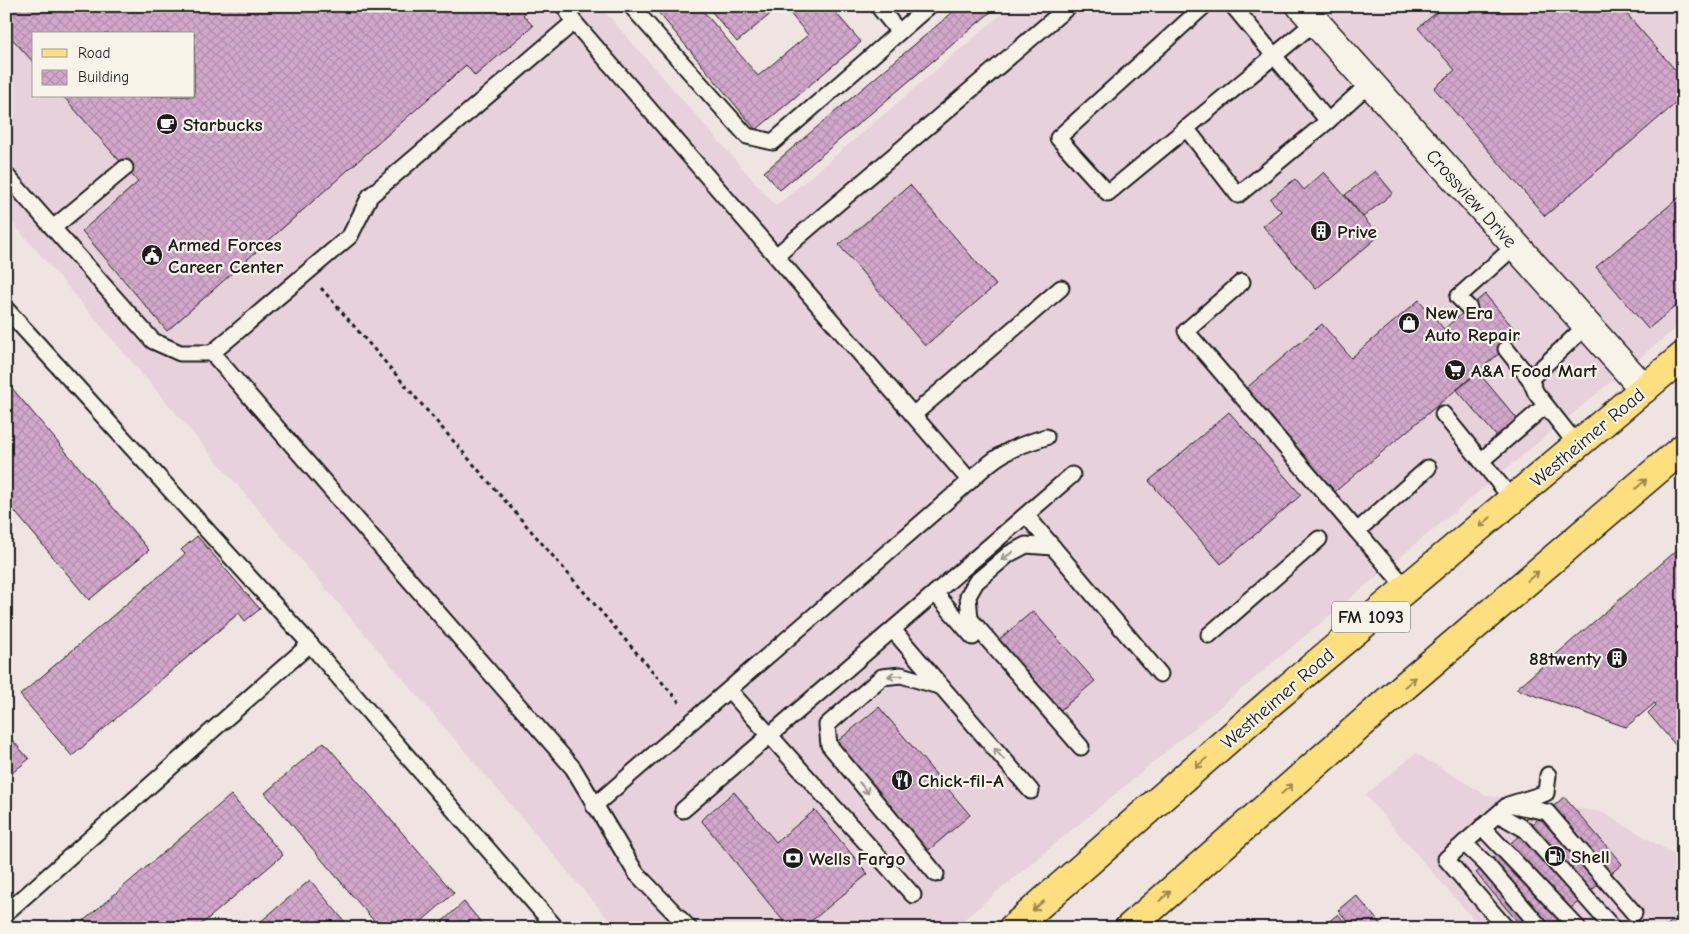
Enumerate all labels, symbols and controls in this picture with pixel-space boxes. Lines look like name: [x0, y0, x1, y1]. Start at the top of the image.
legend: [32, 32, 195, 98]
text: Road: [78, 44, 110, 62]
text: Building: [78, 68, 129, 86]
cafe icon: Starbucks: [155, 112, 179, 136]
place label: Starbucks: [183, 114, 263, 136]
street label: Crossview Drive: [1421, 145, 1521, 252]
building icon: Prive: [1309, 219, 1333, 243]
place label: Prive: [1337, 221, 1377, 243]
place label: Armed Forces Career Center: [168, 234, 283, 278]
public building icon: Armed Forces Career Center: [140, 243, 164, 267]
place label: New Era Auto Repair: [1425, 302, 1520, 346]
shop icon: New Era Auto Repair: [1397, 311, 1421, 335]
supermarket icon: A&A Food Mart: [1443, 358, 1467, 382]
place label: A&A Food Mart: [1471, 360, 1598, 382]
street label: Westheimer Road: [1526, 384, 1649, 492]
one-way arrow: [1634, 478, 1647, 490]
one-way arrow: [1478, 517, 1491, 528]
one-way arrow: [1001, 551, 1014, 562]
one-way arrow: [1527, 570, 1540, 582]
road number: FM 1093: [1332, 602, 1410, 632]
street label: Westheimer Road: [1217, 644, 1339, 754]
building icon: 88twenty: [1605, 646, 1629, 670]
place label: 88twenty: [1529, 648, 1601, 670]
one-way arrow: [887, 672, 903, 681]
one-way arrow: [1403, 676, 1416, 687]
one-way arrow: [993, 747, 1005, 760]
one-way arrow: [1194, 758, 1207, 769]
restaurant icon: Chick-fil-A: [890, 768, 914, 792]
place label: Chick-fil-A: [918, 770, 1004, 792]
one-way arrow: [859, 781, 870, 794]
one-way arrow: [1281, 783, 1294, 794]
fuel station icon: Shell: [1543, 844, 1567, 868]
bank icon: Wells Fargo: [781, 846, 805, 870]
place label: Shell: [1571, 846, 1610, 868]
place label: Wells Fargo: [809, 848, 905, 870]
one-way arrow: [1159, 890, 1172, 901]
one-way arrow: [1032, 900, 1045, 911]

